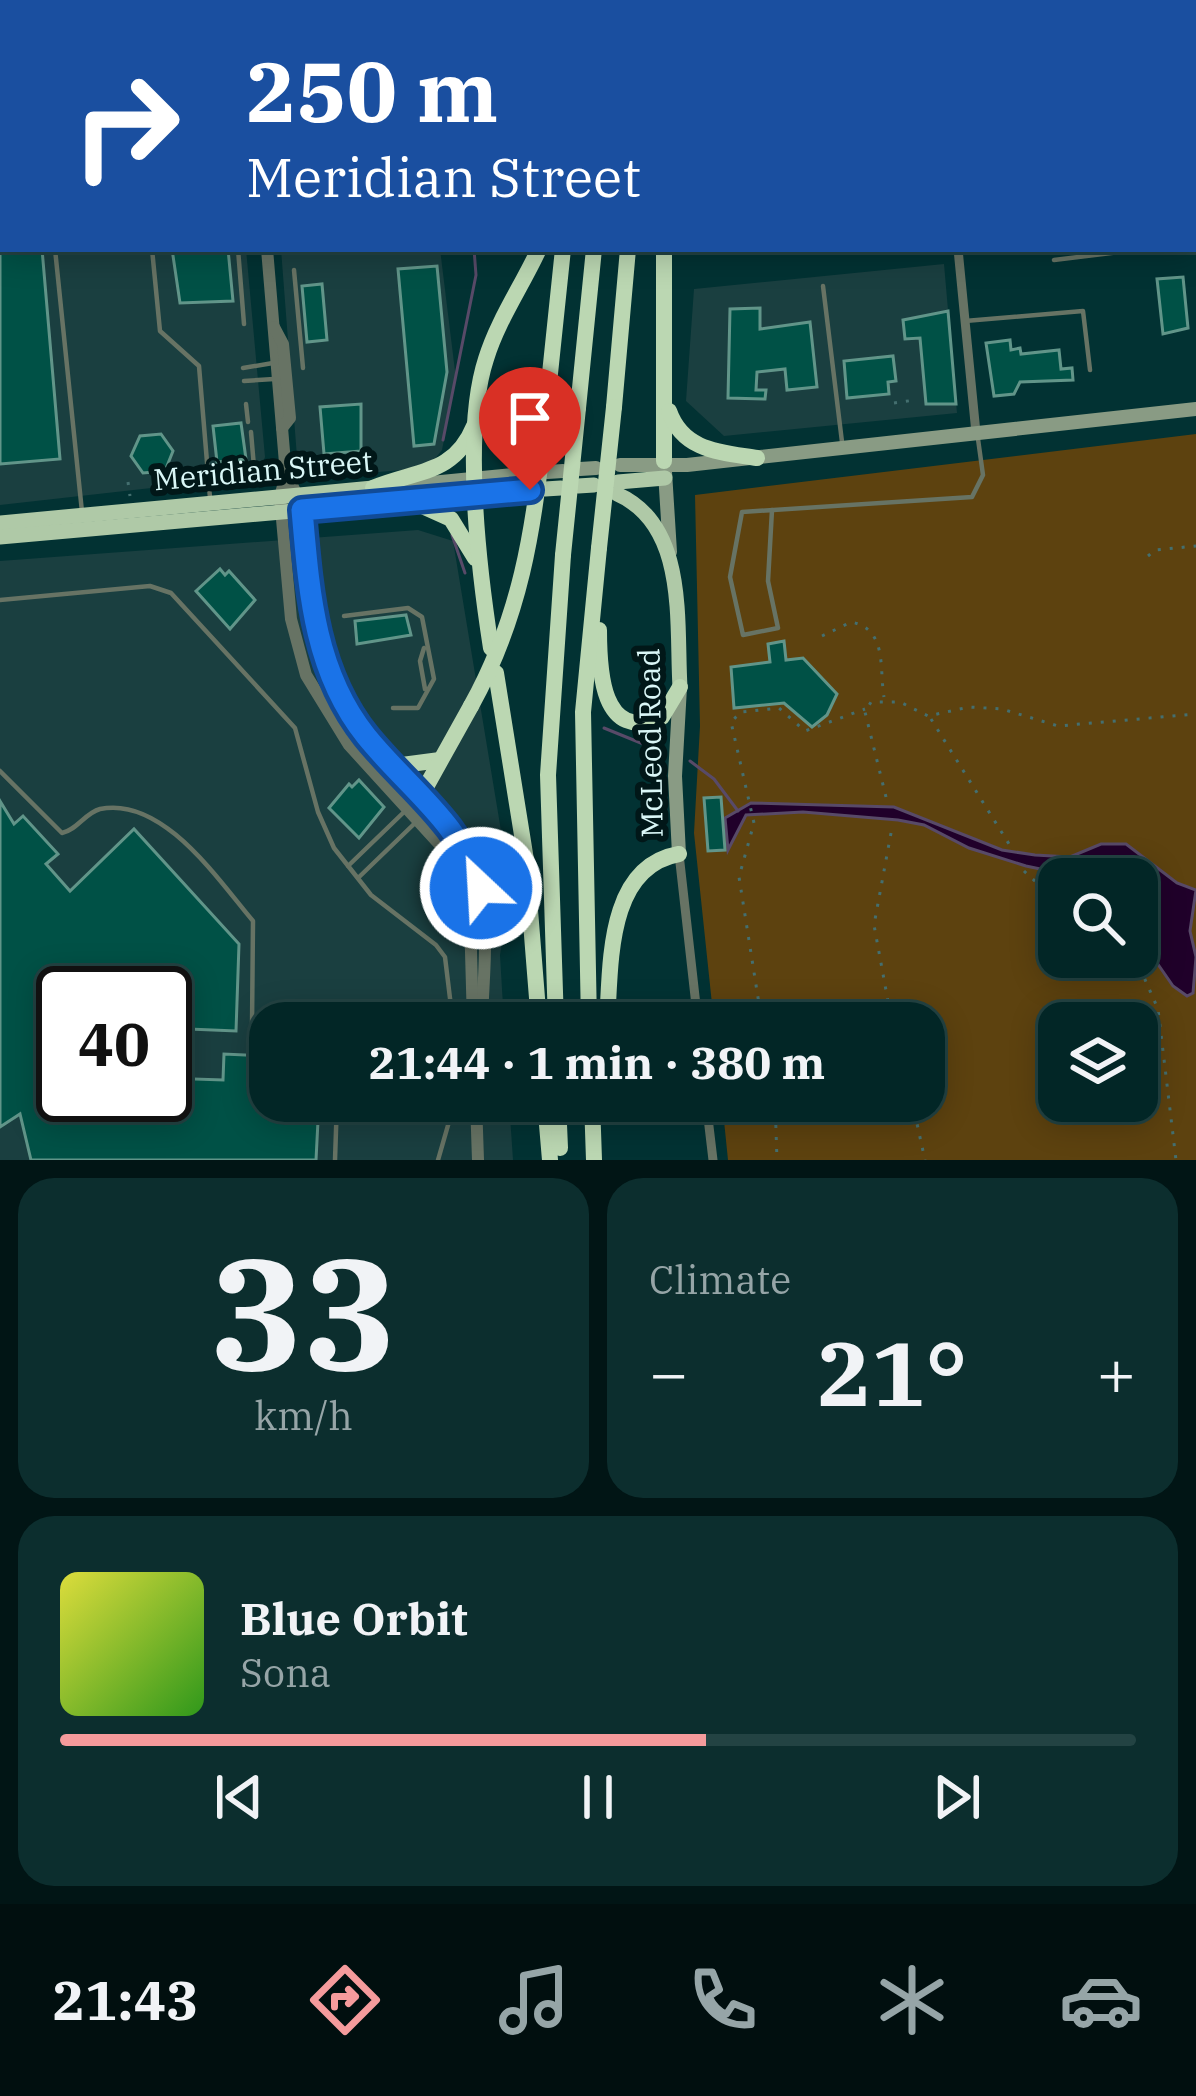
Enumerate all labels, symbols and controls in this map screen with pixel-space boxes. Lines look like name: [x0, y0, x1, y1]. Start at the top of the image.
text: 250 m: [246, 36, 498, 145]
icon: right: [48, 48, 204, 204]
text: Meridian Street: [246, 142, 641, 212]
pin: [479, 367, 581, 490]
icon: arrive: [497, 385, 563, 451]
street label: Meridian Street: [152, 441, 374, 498]
street label: McLeod Road: [628, 648, 671, 838]
position arrow: [418, 825, 544, 951]
map controls: [1038, 858, 1158, 1122]
button: search: [1038, 858, 1158, 978]
speed limit sign: 40: [36, 966, 192, 1122]
button: layers: [1038, 1002, 1158, 1122]
text: 21:44 · 1 min · 380 m: [369, 1033, 825, 1091]
text: 33: [210, 1210, 397, 1413]
text: Climate: [649, 1254, 791, 1305]
text: 21°: [817, 1314, 968, 1431]
text: −: [649, 1329, 689, 1415]
text: +: [1096, 1329, 1136, 1415]
text: km/h: [254, 1390, 353, 1441]
text: Blue Orbit: [240, 1589, 468, 1647]
text: Sona: [240, 1647, 331, 1698]
icon: previous: [206, 1764, 272, 1830]
icon: pause: [565, 1764, 631, 1830]
icon: next: [924, 1764, 990, 1830]
icon: directions: [303, 1958, 387, 2042]
icon: music: [492, 1958, 576, 2042]
icon: phone: [681, 1958, 765, 2042]
icon: climate: [870, 1958, 954, 2042]
icon: car: [1059, 1958, 1143, 2042]
text: 21:43: [53, 1965, 198, 2035]

